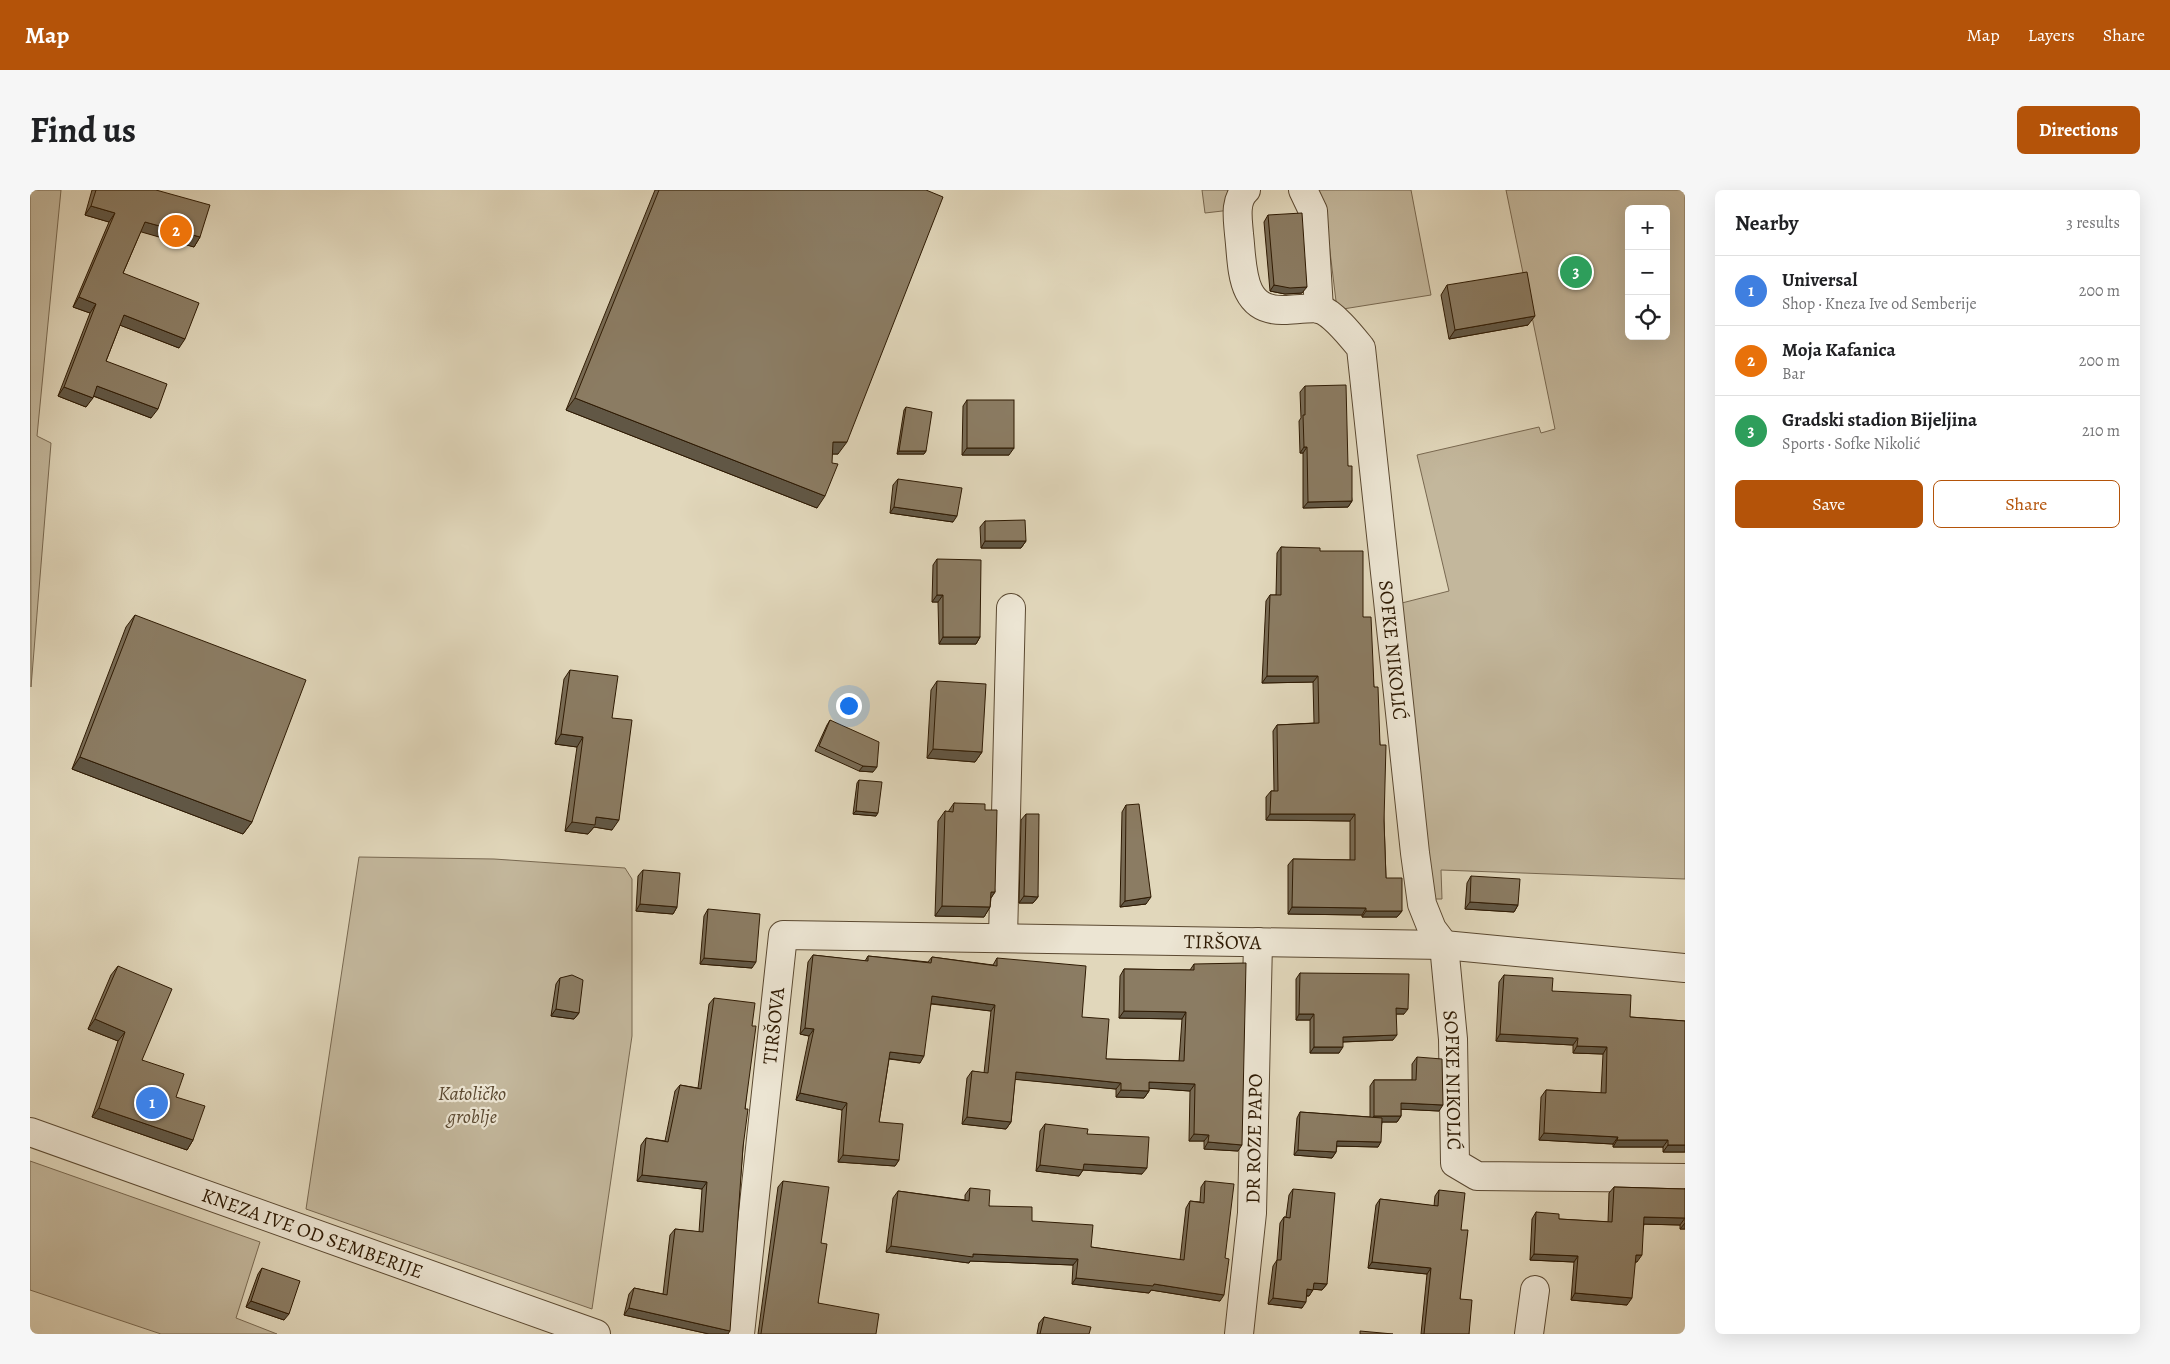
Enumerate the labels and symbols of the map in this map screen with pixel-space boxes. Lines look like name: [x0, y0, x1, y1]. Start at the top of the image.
pin: 2: [160, 212, 192, 250]
pin: 3: [1560, 253, 1592, 291]
street label: SOFKE NIKOLIĆ: [1372, 579, 1414, 721]
your location: [836, 693, 862, 719]
street label: TIRŠOVA: [1184, 928, 1262, 956]
street label: TIRŠOVA: [756, 986, 791, 1066]
street label: SOFKE NIKOLIĆ: [1437, 1009, 1468, 1150]
street label: DR ROZE PAPO: [1239, 1073, 1269, 1204]
park label: Katoličko groblje: [438, 1080, 506, 1130]
pin: 1: [136, 1084, 168, 1122]
street label: KNEZA IVE OD SEMBERIJE: [198, 1181, 427, 1285]

